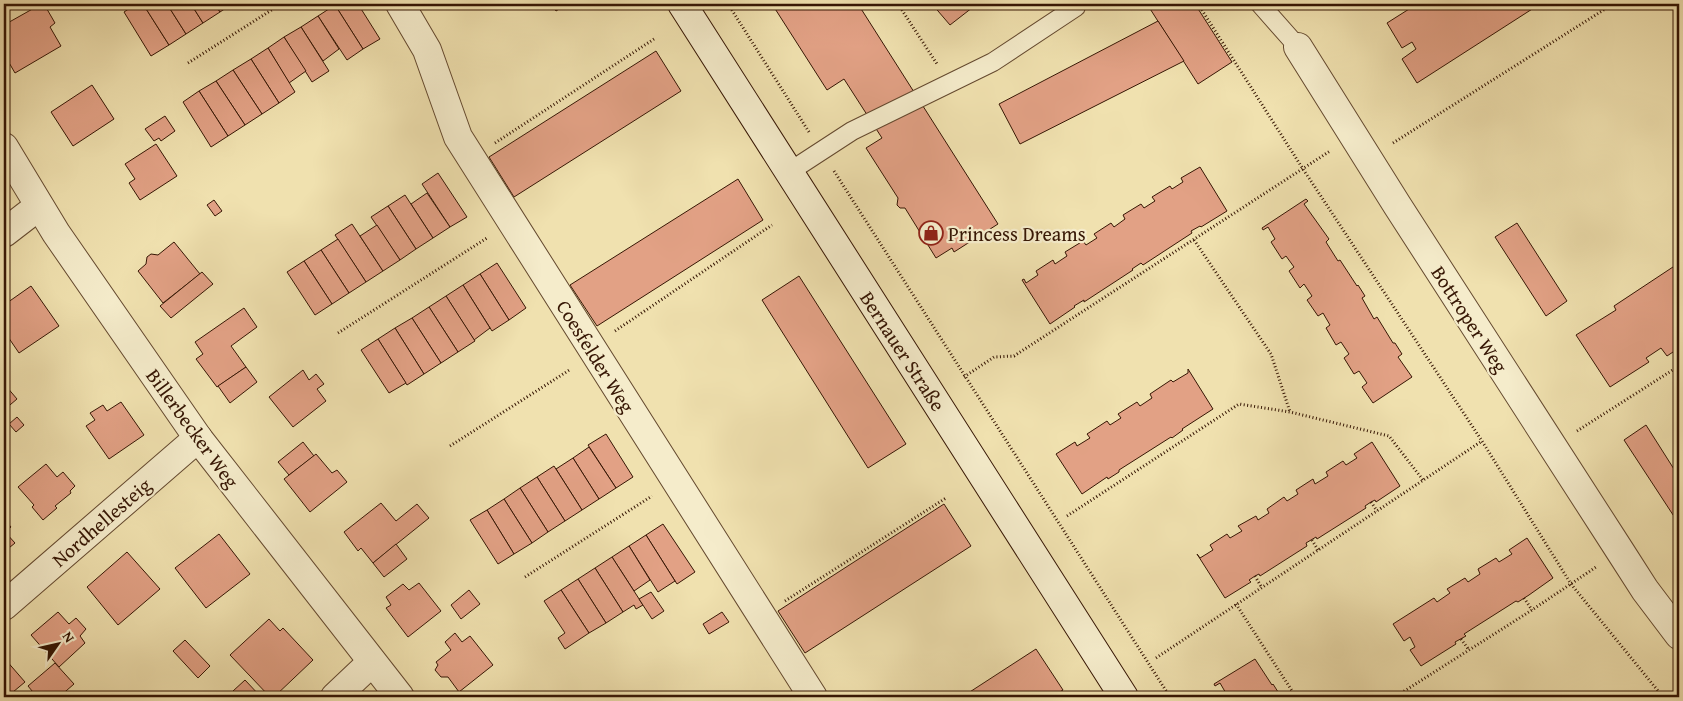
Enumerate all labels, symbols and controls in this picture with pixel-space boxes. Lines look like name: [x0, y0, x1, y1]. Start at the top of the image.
place label: Princess Dreams: [948, 219, 1086, 248]
shop icon: Princess Dreams: [918, 220, 944, 246]
street label: Bottroper Weg: [1425, 260, 1515, 378]
street label: Bernauer Straße: [853, 285, 953, 417]
street label: Coesfelder Weg: [550, 294, 642, 418]
street label: Billerbecker Weg: [140, 362, 246, 494]
street label: Nordhellesteig: [45, 471, 157, 573]
north arrow: [32, 618, 82, 668]
text: N: [58, 627, 80, 647]

